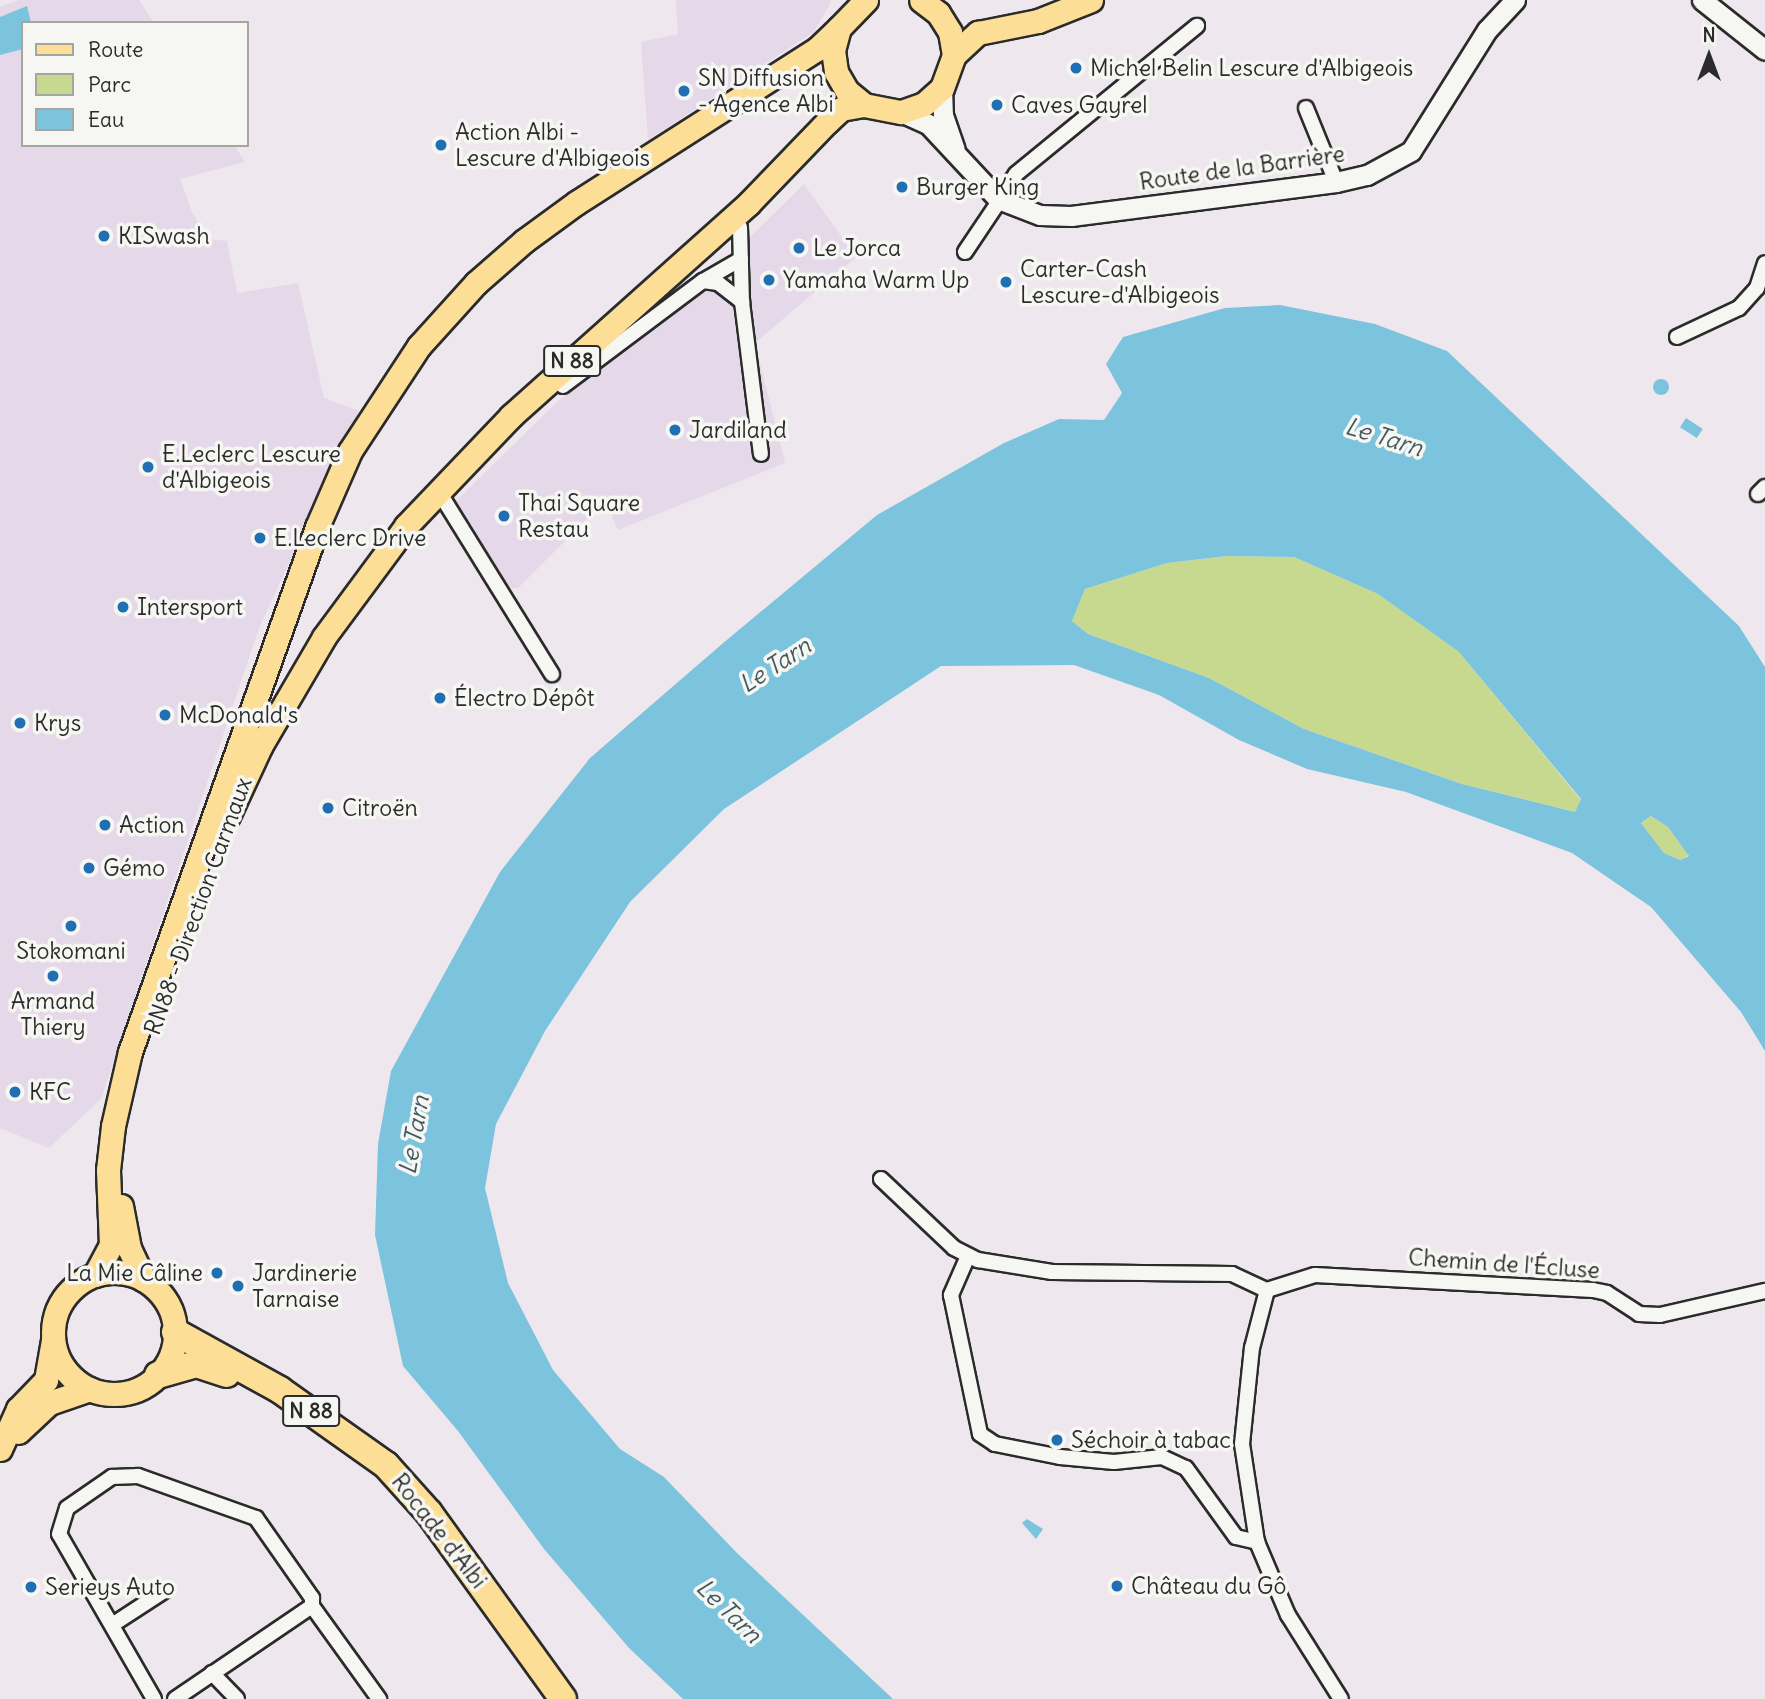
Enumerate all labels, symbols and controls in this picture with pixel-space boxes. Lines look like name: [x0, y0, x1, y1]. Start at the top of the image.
legend: [21, 21, 248, 147]
north arrow: [1674, 21, 1744, 91]
text: N: [1702, 23, 1716, 47]
text: Route: [88, 36, 143, 63]
place label: Michel Belin Lescure d'Albigeois: [1090, 54, 1413, 82]
marker: Michel Belin Lescure d'Albigeois: [1068, 60, 1084, 76]
place label: SN Diffusion - Agence Albi: [698, 64, 834, 118]
text: Parc: [88, 71, 131, 98]
marker: SN Diffusion - Agence Albi: [676, 83, 692, 99]
place label: Caves Gayrel: [1011, 91, 1148, 119]
marker: Caves Gayrel: [989, 97, 1005, 113]
text: Eau: [88, 106, 124, 133]
place label: Action Albi - Lescure d'Albigeois: [455, 118, 650, 172]
marker: Action Albi - Lescure d'Albigeois: [433, 137, 449, 153]
street label: Route de la Barrière: [1138, 140, 1346, 196]
place label: Burger King: [916, 173, 1039, 201]
marker: Burger King: [894, 179, 910, 195]
place label: KISwash: [118, 222, 210, 250]
marker: KISwash: [96, 228, 112, 244]
place label: Le Jorca: [813, 234, 901, 262]
marker: Le Jorca: [791, 240, 807, 256]
place label: Carter-Cash Lescure-d'Albigeois: [1020, 255, 1219, 309]
place label: Yamaha Warm Up: [783, 266, 969, 294]
marker: Yamaha Warm Up: [761, 272, 777, 288]
marker: Carter-Cash Lescure-d'Albigeois: [998, 274, 1014, 290]
road number: N 88: [542, 344, 602, 378]
water label: Le Tarn: [1342, 412, 1426, 462]
place label: Jardiland: [689, 416, 787, 444]
marker: Jardiland: [667, 422, 683, 438]
place label: E.Leclerc Lescure d'Albigeois: [162, 440, 341, 494]
marker: E.Leclerc Lescure d'Albigeois: [140, 459, 156, 475]
place label: Thai Square Restau: [518, 489, 640, 543]
marker: Thai Square Restau: [496, 508, 512, 524]
place label: E.Leclerc Drive: [274, 524, 426, 552]
marker: E.Leclerc Drive: [252, 530, 268, 546]
place label: Intersport: [137, 593, 243, 621]
marker: Intersport: [115, 599, 131, 615]
water label: Le Tarn: [734, 631, 816, 699]
place label: Électro Dépôt: [454, 684, 594, 712]
marker: Électro Dépôt: [432, 690, 448, 706]
place label: McDonald's: [179, 701, 298, 729]
marker: McDonald's: [157, 707, 173, 723]
place label: Krys: [34, 709, 81, 737]
marker: Krys: [12, 715, 28, 731]
street label: RN88 - Direction Carmaux: [139, 773, 257, 1039]
place label: Citroën: [342, 794, 418, 822]
marker: Citroën: [320, 800, 336, 816]
place label: Action: [119, 811, 185, 839]
marker: Action: [97, 817, 113, 833]
place label: Gémo: [103, 854, 165, 882]
marker: Gémo: [81, 860, 97, 876]
marker: Stokomani: [63, 918, 79, 934]
place label: Stokomani: [16, 937, 126, 965]
marker: Armand Thiery: [45, 968, 61, 984]
place label: Armand Thiery: [11, 987, 95, 1041]
place label: KFC: [29, 1078, 71, 1106]
marker: KFC: [7, 1084, 23, 1100]
water label: Le Tarn: [393, 1093, 435, 1177]
street label: Chemin de l'Écluse: [1407, 1244, 1601, 1284]
place label: La Mie Câline: [66, 1259, 203, 1287]
place label: Jardinerie Tarnaise: [252, 1259, 357, 1313]
marker: La Mie Câline: [209, 1265, 225, 1281]
marker: Jardinerie Tarnaise: [230, 1278, 246, 1294]
road number: N 88: [281, 1394, 341, 1428]
place label: Séchoir à tabac: [1071, 1426, 1231, 1454]
marker: Séchoir à tabac: [1049, 1432, 1065, 1448]
street label: Rocade d'Albi: [386, 1468, 492, 1594]
place label: Château du Gô: [1131, 1572, 1286, 1600]
place label: Serieys Auto: [45, 1573, 175, 1601]
water label: Le Tarn: [690, 1573, 768, 1649]
marker: Château du Gô: [1109, 1578, 1125, 1594]
marker: Serieys Auto: [23, 1579, 39, 1595]

